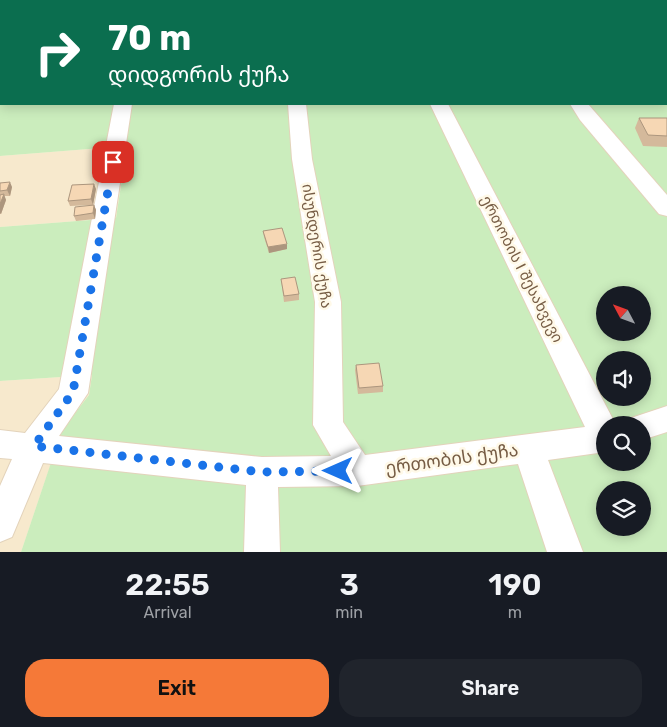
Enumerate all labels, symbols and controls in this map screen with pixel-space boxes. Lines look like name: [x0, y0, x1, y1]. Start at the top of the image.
text: 70 m: [108, 17, 191, 59]
icon: right: [25, 20, 90, 85]
text: დიდგორის ქუჩა: [108, 61, 290, 88]
pin: [92, 141, 134, 183]
icon: arrive: [99, 148, 127, 176]
street label: ისუნდერის ქუჩა: [298, 183, 336, 309]
street label: ერთობის I შესახვევი: [477, 192, 567, 346]
north arrow: [596, 286, 651, 341]
map controls: [596, 286, 651, 536]
button: sound: [596, 351, 651, 406]
button: search: [596, 416, 651, 471]
street label: ერთობის ქუჩა: [384, 439, 520, 479]
position arrow: [311, 444, 363, 496]
button: layers: [596, 481, 651, 536]
text: 22:55: [125, 567, 210, 603]
text: 3: [339, 567, 359, 603]
text: 190: [488, 567, 542, 603]
text: Arrival: [144, 603, 192, 622]
text: min: [335, 603, 363, 622]
text: m: [508, 603, 522, 622]
button: Exit: [25, 659, 329, 717]
button: Share: [339, 659, 642, 717]

